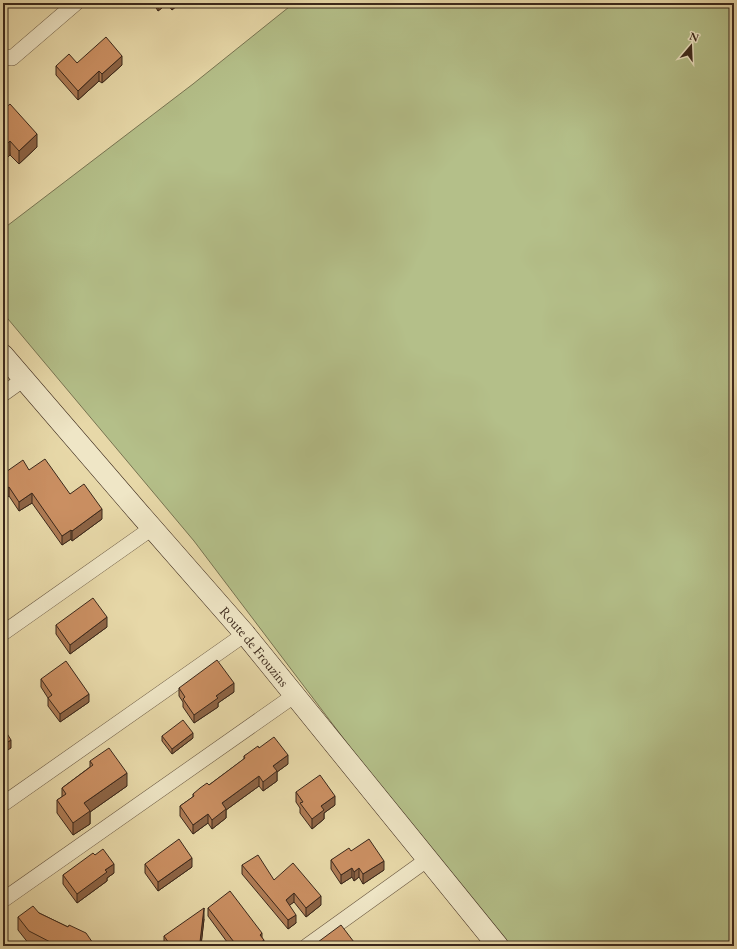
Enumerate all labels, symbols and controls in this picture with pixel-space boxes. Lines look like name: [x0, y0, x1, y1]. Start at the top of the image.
north arrow: [671, 26, 711, 66]
text: N: [688, 28, 701, 45]
street label: Route de Frouzins: [216, 603, 293, 691]

